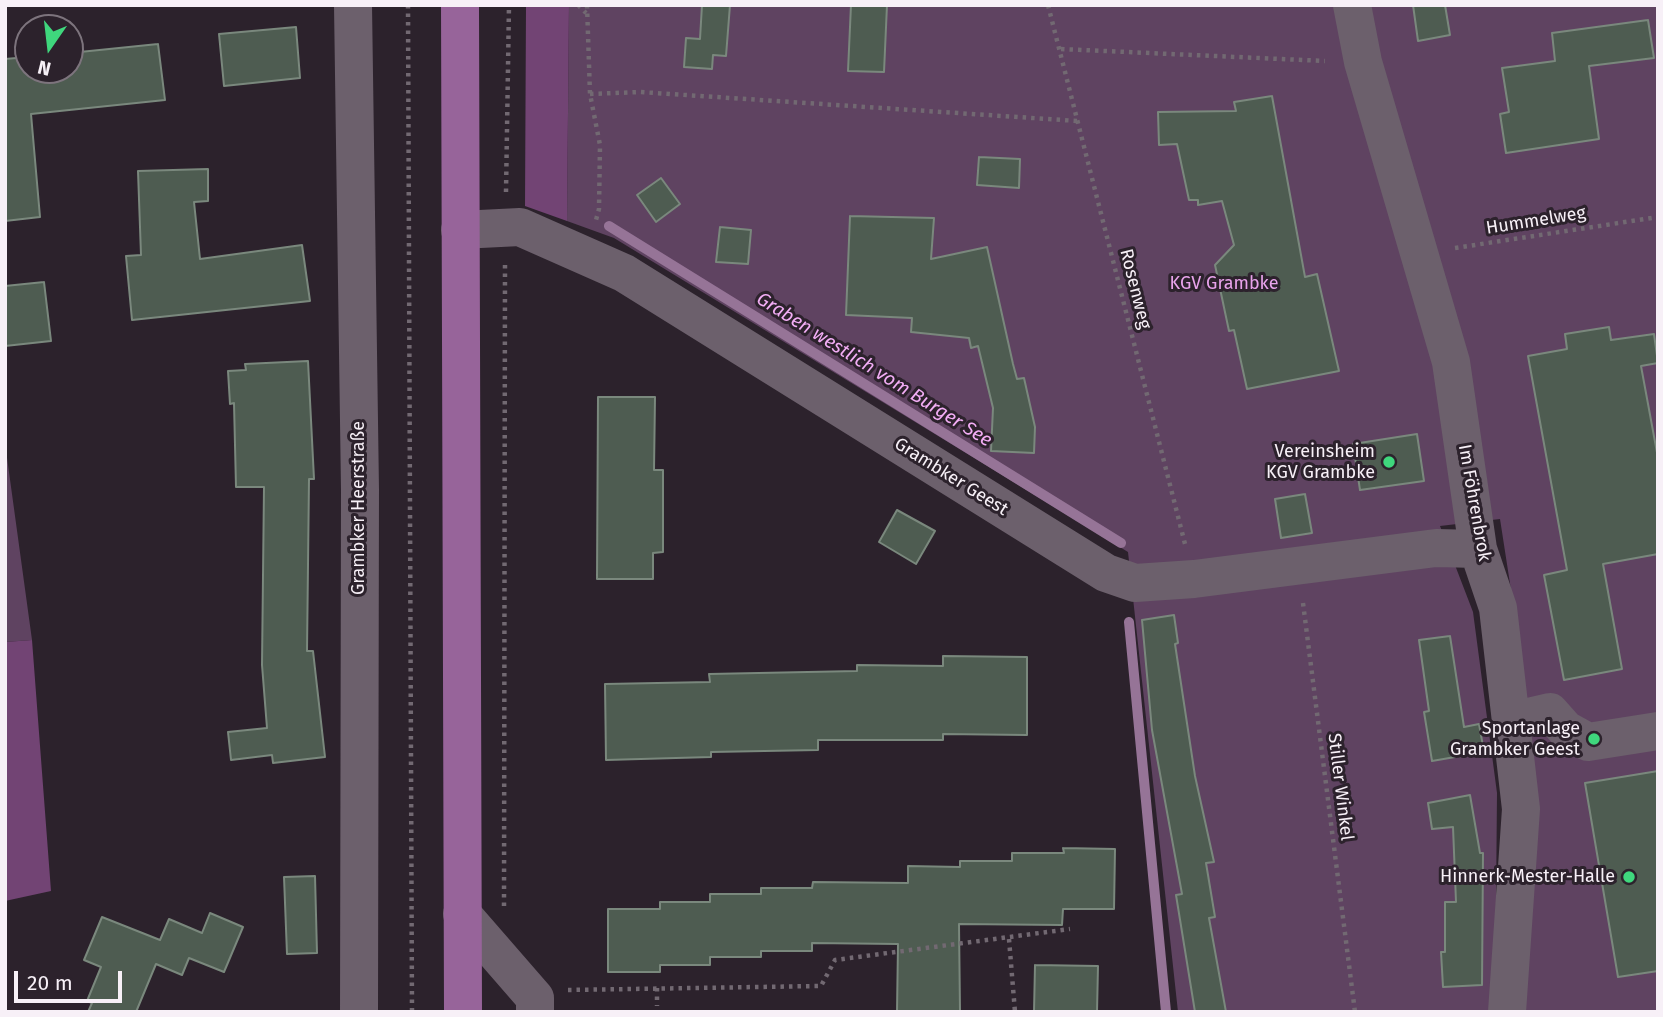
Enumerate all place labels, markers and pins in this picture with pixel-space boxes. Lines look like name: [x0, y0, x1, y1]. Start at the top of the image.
place label: Vereinsheim KGV Grambke: [1266, 441, 1375, 484]
marker: Vereinsheim KGV Grambke: [1381, 454, 1397, 470]
place label: Sportanlage Grambker Geest: [1450, 718, 1580, 760]
marker: Sportanlage Grambker Geest: [1586, 731, 1602, 747]
place label: Hinnerk-Mester-Halle: [1440, 866, 1615, 888]
marker: Hinnerk-Mester-Halle: [1621, 869, 1637, 885]

